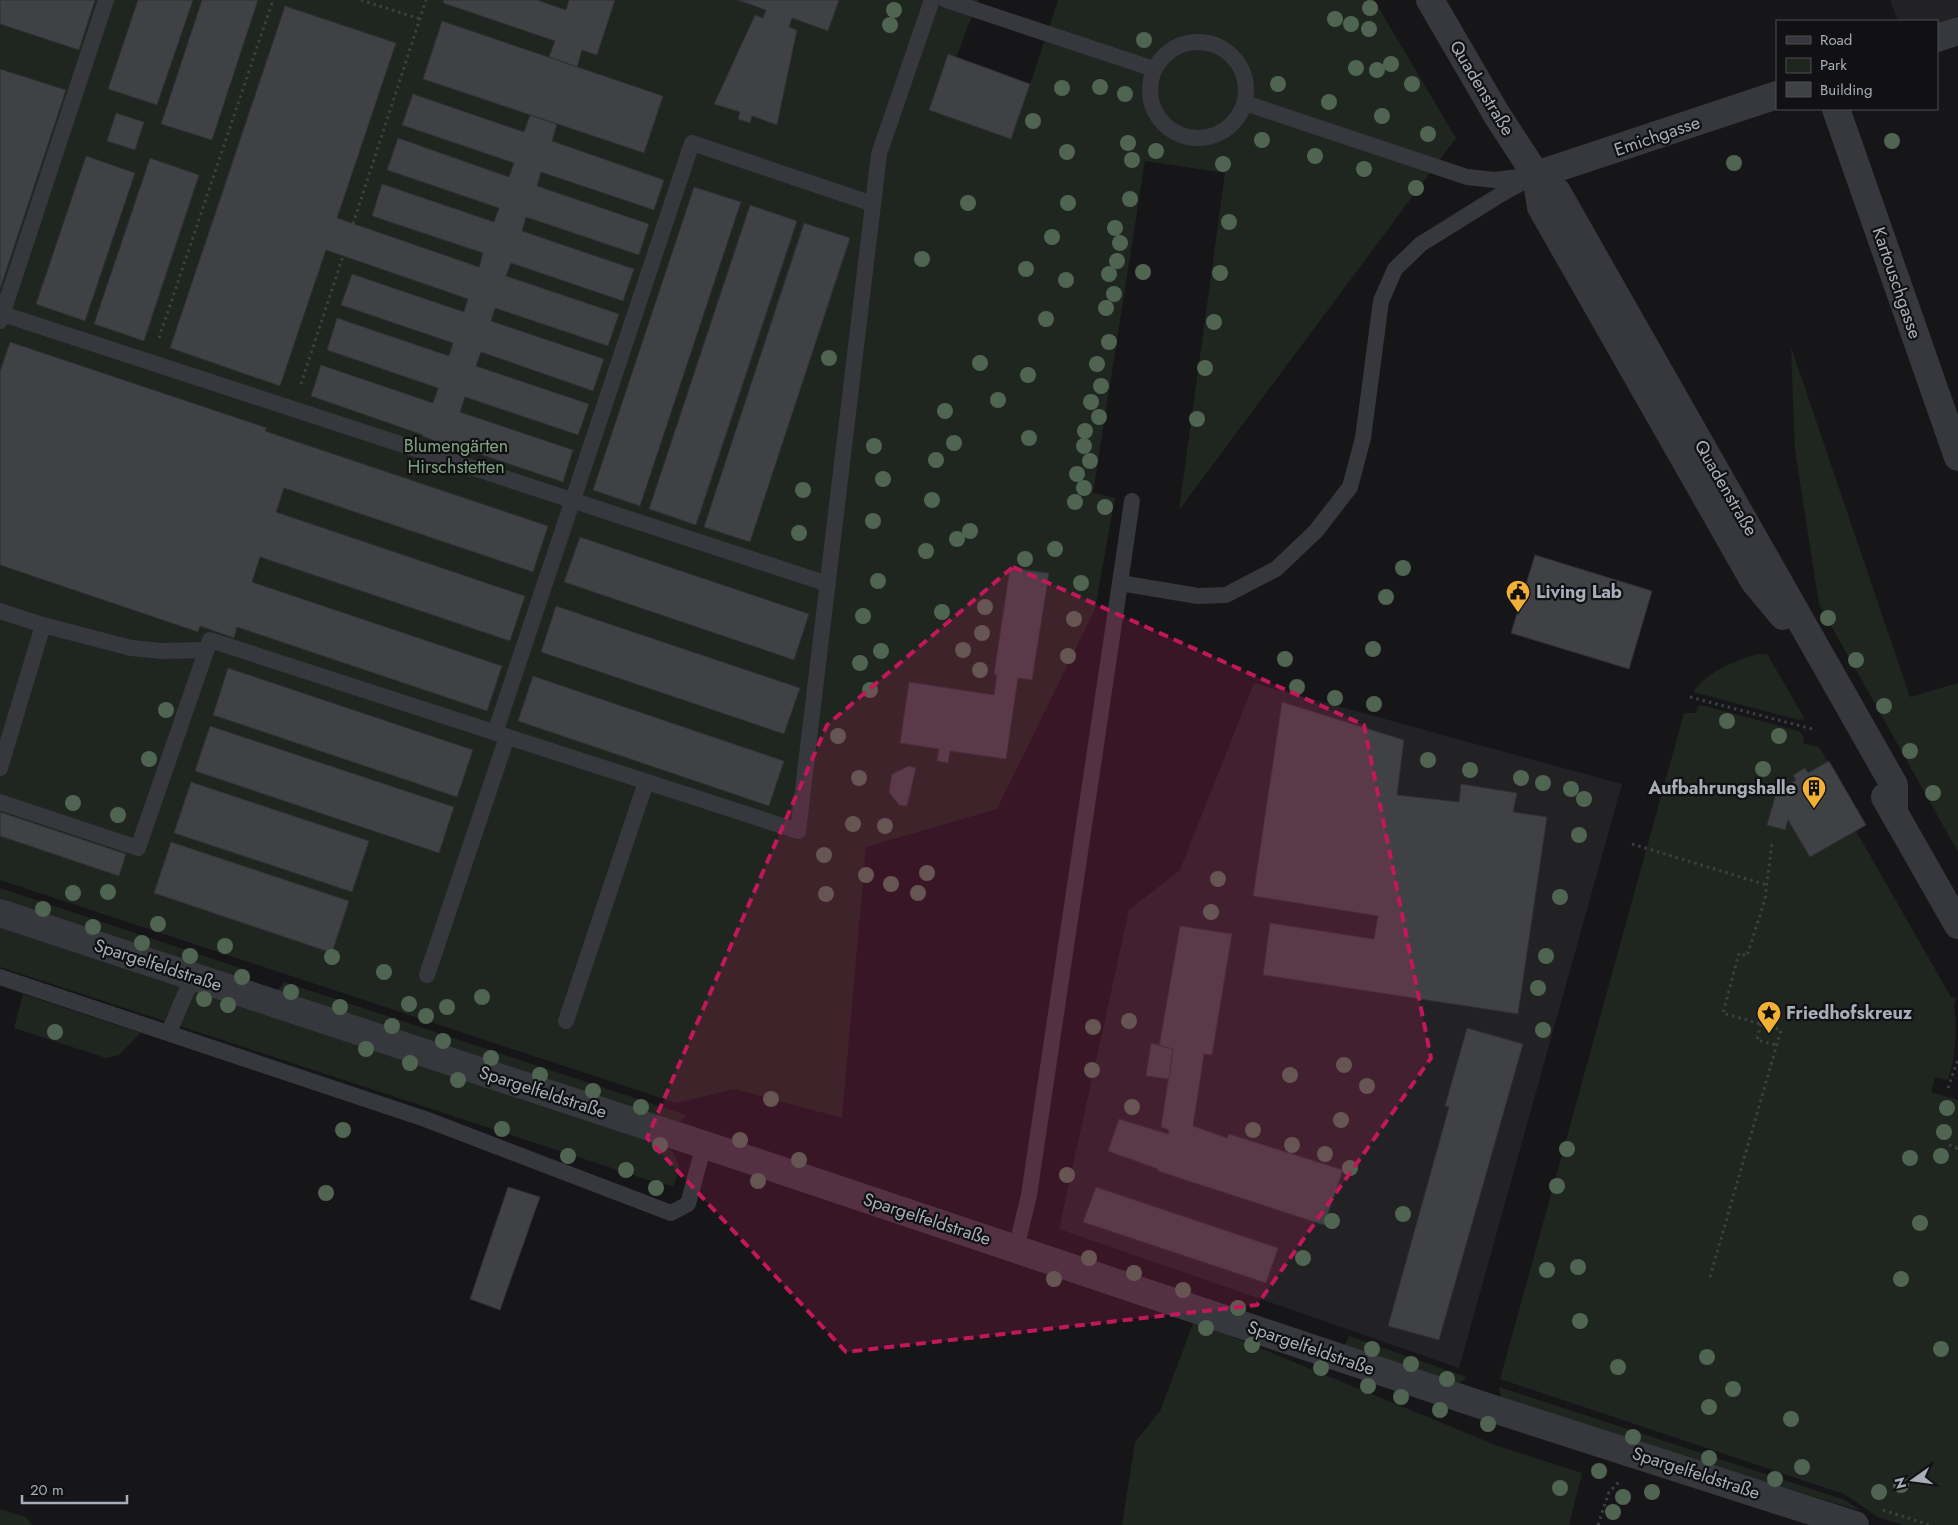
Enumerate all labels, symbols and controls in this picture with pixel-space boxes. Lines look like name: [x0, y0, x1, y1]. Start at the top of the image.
legend: [1776, 20, 1938, 110]
text: Road: [1820, 29, 1852, 51]
street label: Quadenstraße: [1443, 35, 1521, 141]
text: Park: [1820, 54, 1847, 76]
text: Building: [1820, 79, 1872, 101]
street label: Emichgasse: [1611, 109, 1703, 163]
street label: Kartouschgasse: [1866, 224, 1928, 342]
park label: Blumengärten Hirschstetten: [404, 433, 508, 480]
street label: Quadenstraße: [1688, 435, 1764, 541]
public building icon: Living Lab: [1505, 579, 1531, 613]
place label: Living Lab: [1536, 579, 1622, 605]
place label: Aufbahrungshalle: [1647, 775, 1796, 801]
building icon: Aufbahrungshalle: [1801, 775, 1827, 809]
street label: Spargelfeldstraße: [91, 932, 225, 998]
place icon: Friedhofskreuz: [1756, 1000, 1782, 1034]
place label: Friedhofskreuz: [1786, 1000, 1913, 1026]
street label: Spargelfeldstraße: [476, 1059, 610, 1125]
street label: Spargelfeldstraße: [860, 1186, 994, 1252]
street label: Spargelfeldstraße: [1244, 1314, 1378, 1382]
street label: Spargelfeldstraße: [1629, 1440, 1763, 1506]
north arrow: [1888, 1455, 1938, 1505]
scale bar: [22, 1472, 128, 1504]
text: N: [1889, 1475, 1911, 1491]
text: 20 m: [30, 1479, 64, 1501]

